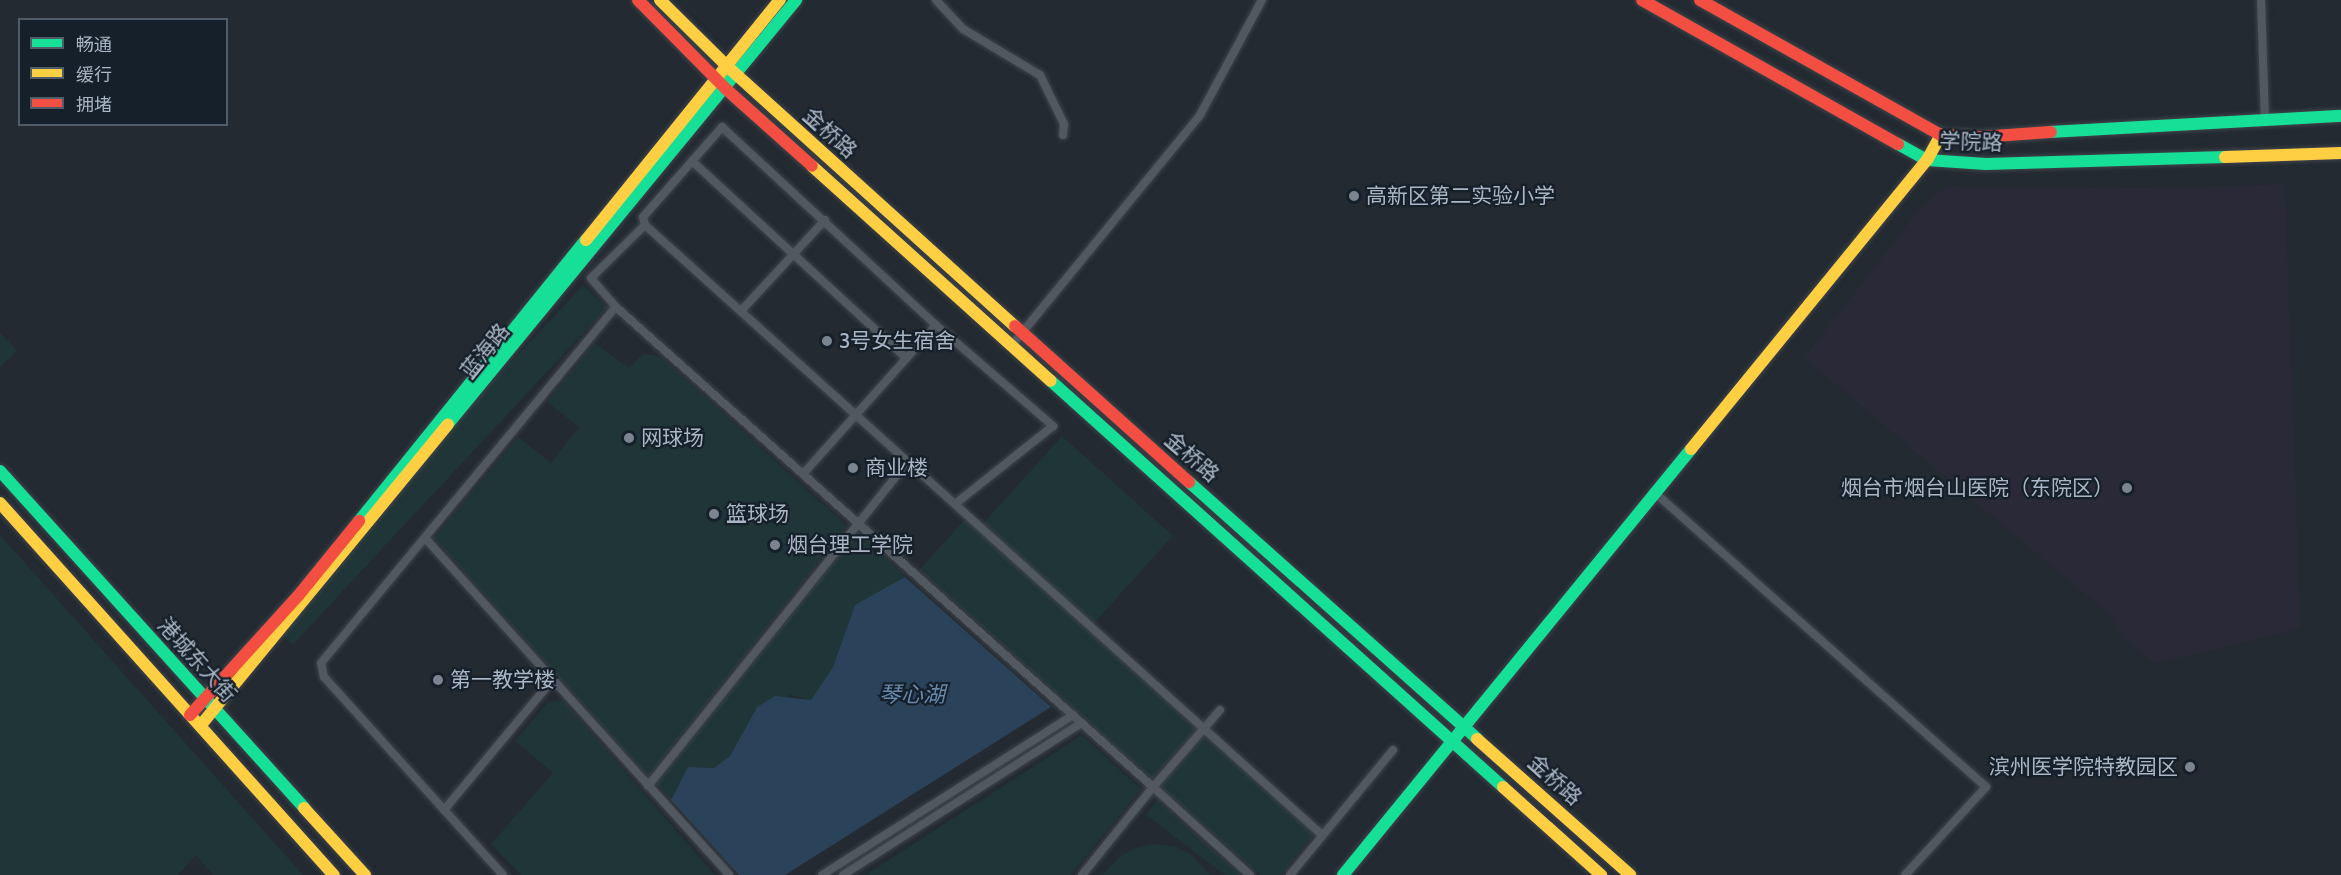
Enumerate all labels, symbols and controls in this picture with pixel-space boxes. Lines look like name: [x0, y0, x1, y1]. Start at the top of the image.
legend: [18, 18, 228, 126]
text: 畅通: [76, 34, 112, 56]
text: 缓行: [76, 64, 112, 86]
text: 拥堵: [76, 94, 112, 116]
street label: 金桥路: [798, 103, 862, 163]
street label: 学院路: [1939, 128, 2003, 156]
place label: 高新区第二实验小学: [1366, 183, 1555, 209]
marker: 高新区第二实验小学: [1347, 189, 1361, 203]
street label: 蓝海路: [455, 319, 515, 383]
place label: 3号女生宿舍: [839, 328, 955, 354]
marker: 3号女生宿舍: [820, 334, 834, 348]
place label: 网球场: [641, 425, 704, 451]
street label: 金桥路: [1160, 427, 1224, 487]
marker: 网球场: [622, 431, 636, 445]
place label: 商业楼: [865, 455, 928, 481]
marker: 商业楼: [846, 461, 860, 475]
place label: 烟台市烟台山医院（东院区）: [1841, 475, 2114, 501]
marker: 烟台市烟台山医院（东院区）: [2118, 479, 2136, 497]
place label: 篮球场: [726, 501, 789, 527]
marker: 篮球场: [707, 507, 721, 521]
place label: 烟台理工学院: [787, 532, 913, 558]
marker: 烟台理工学院: [768, 538, 782, 552]
street label: 港城东大街: [153, 613, 241, 707]
place label: 第一教学楼: [450, 667, 555, 693]
marker: 第一教学楼: [431, 673, 445, 687]
water label: 琴心湖: [879, 682, 945, 708]
street label: 金桥路: [1523, 750, 1587, 810]
place label: 滨州医学院特教园区: [1989, 754, 2178, 780]
marker: 滨州医学院特教园区: [2183, 760, 2197, 774]

